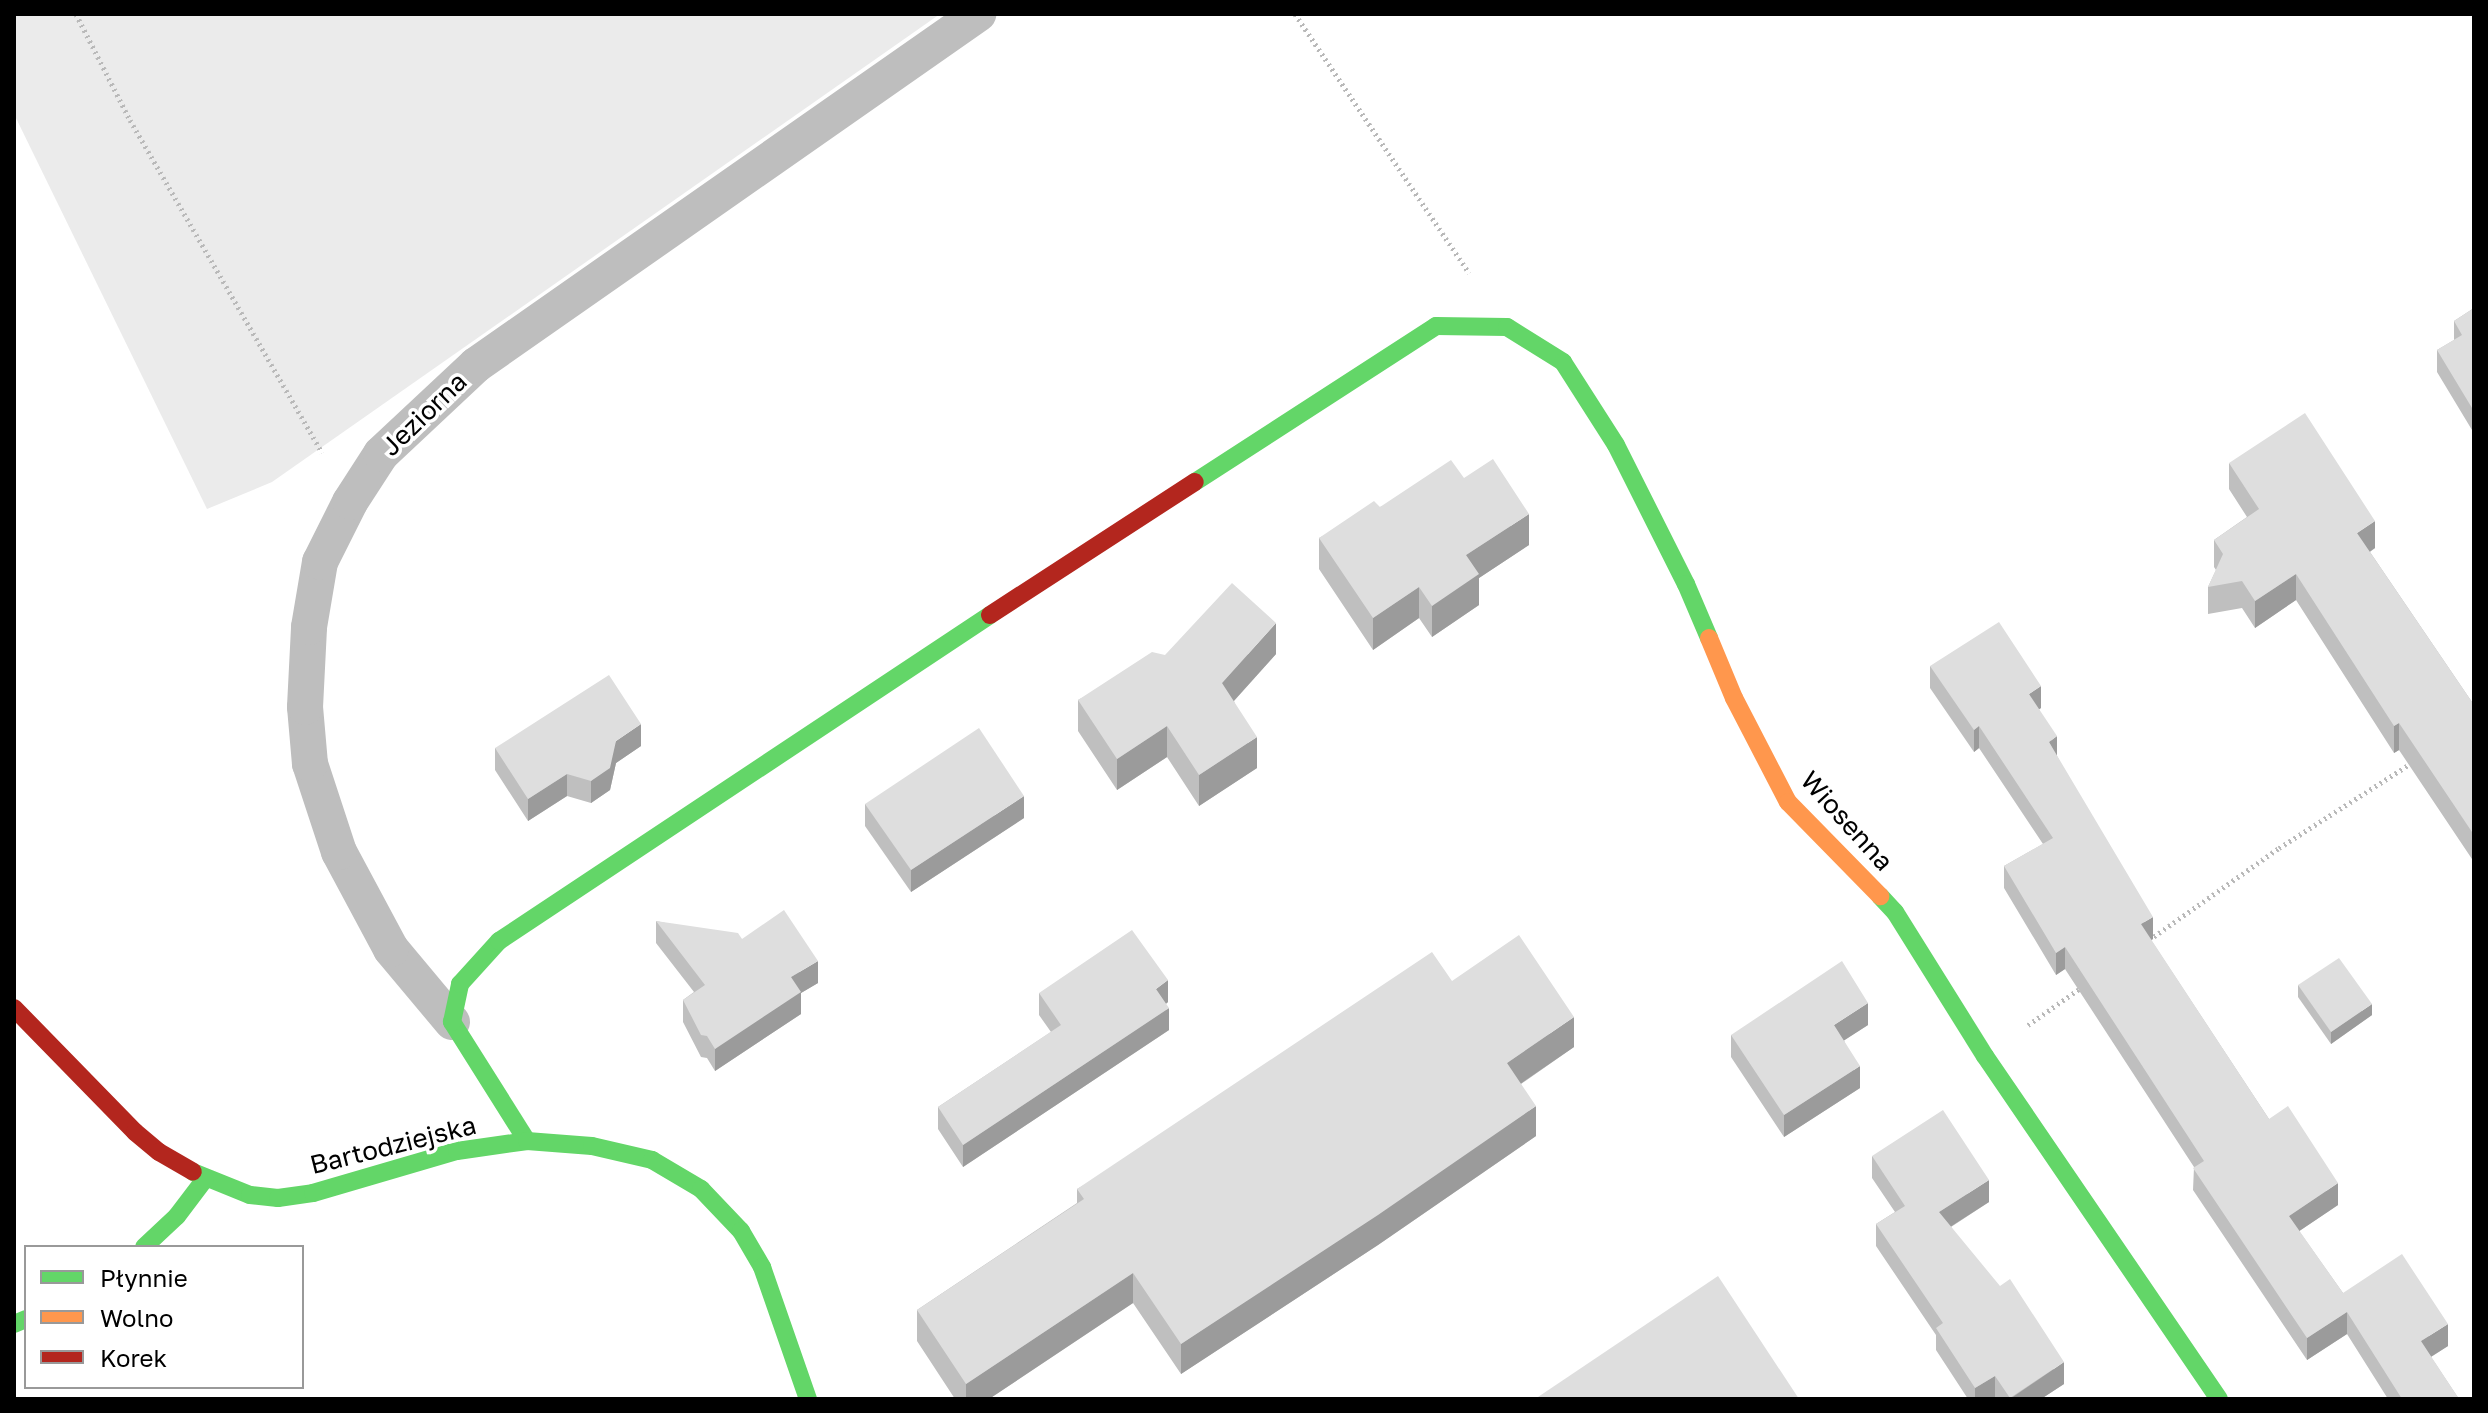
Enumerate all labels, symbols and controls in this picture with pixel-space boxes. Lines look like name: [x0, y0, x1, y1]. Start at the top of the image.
street label: Jeziorna: [375, 366, 473, 462]
street label: Wiosenna: [1794, 765, 1900, 877]
street label: Bartodziejska: [307, 1109, 479, 1181]
legend: [24, 1245, 304, 1389]
text: Płynnie: [100, 1263, 188, 1292]
text: Wolno: [100, 1303, 173, 1332]
text: Korek: [100, 1343, 167, 1372]

